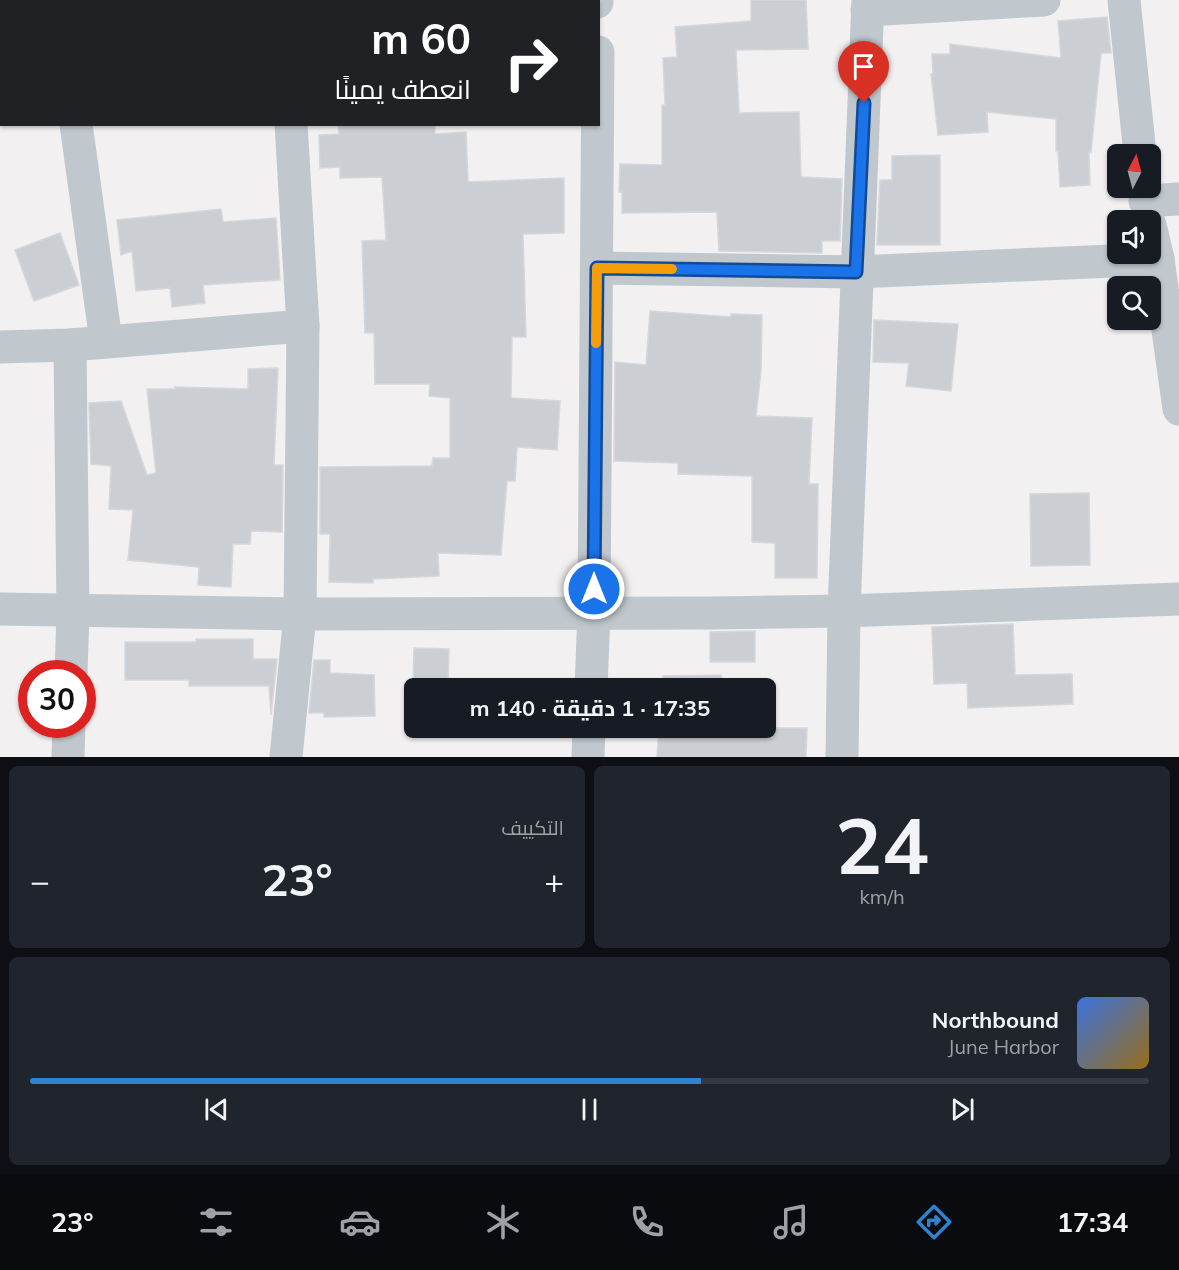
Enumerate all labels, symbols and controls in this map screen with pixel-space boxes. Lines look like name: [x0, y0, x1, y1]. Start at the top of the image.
text: 60 m: [371, 12, 471, 65]
icon: right: [492, 24, 570, 102]
pin: [838, 41, 889, 103]
icon: arrive: [847, 50, 880, 83]
text: انعطف يمينًا: [334, 72, 471, 106]
north arrow: [1107, 144, 1161, 198]
map controls: [1107, 144, 1161, 330]
button: sound: [1107, 210, 1161, 264]
button: search: [1107, 276, 1161, 330]
position arrow: [562, 557, 626, 621]
speed limit sign: 30: [18, 660, 96, 738]
text: 17:35 · 1 دقيقة · 140 m: [470, 694, 710, 722]
text: 24: [835, 796, 929, 894]
text: التكييف: [501, 815, 564, 840]
text: 23°: [261, 851, 333, 907]
text: −: [30, 860, 50, 901]
text: +: [544, 860, 564, 901]
text: km/h: [859, 884, 905, 909]
text: Northbound: [932, 1006, 1059, 1034]
text: June Harbor: [948, 1034, 1059, 1059]
icon: previous: [200, 1093, 233, 1126]
icon: pause: [573, 1093, 606, 1126]
icon: next: [946, 1093, 979, 1126]
icon: filters: [195, 1201, 237, 1243]
icon: car: [339, 1201, 381, 1243]
icon: climate: [482, 1201, 524, 1243]
icon: phone: [626, 1201, 668, 1243]
icon: music: [770, 1201, 812, 1243]
icon: directions: [913, 1201, 955, 1243]
text: 23°: [51, 1205, 94, 1239]
text: 17:34: [1057, 1205, 1128, 1239]

